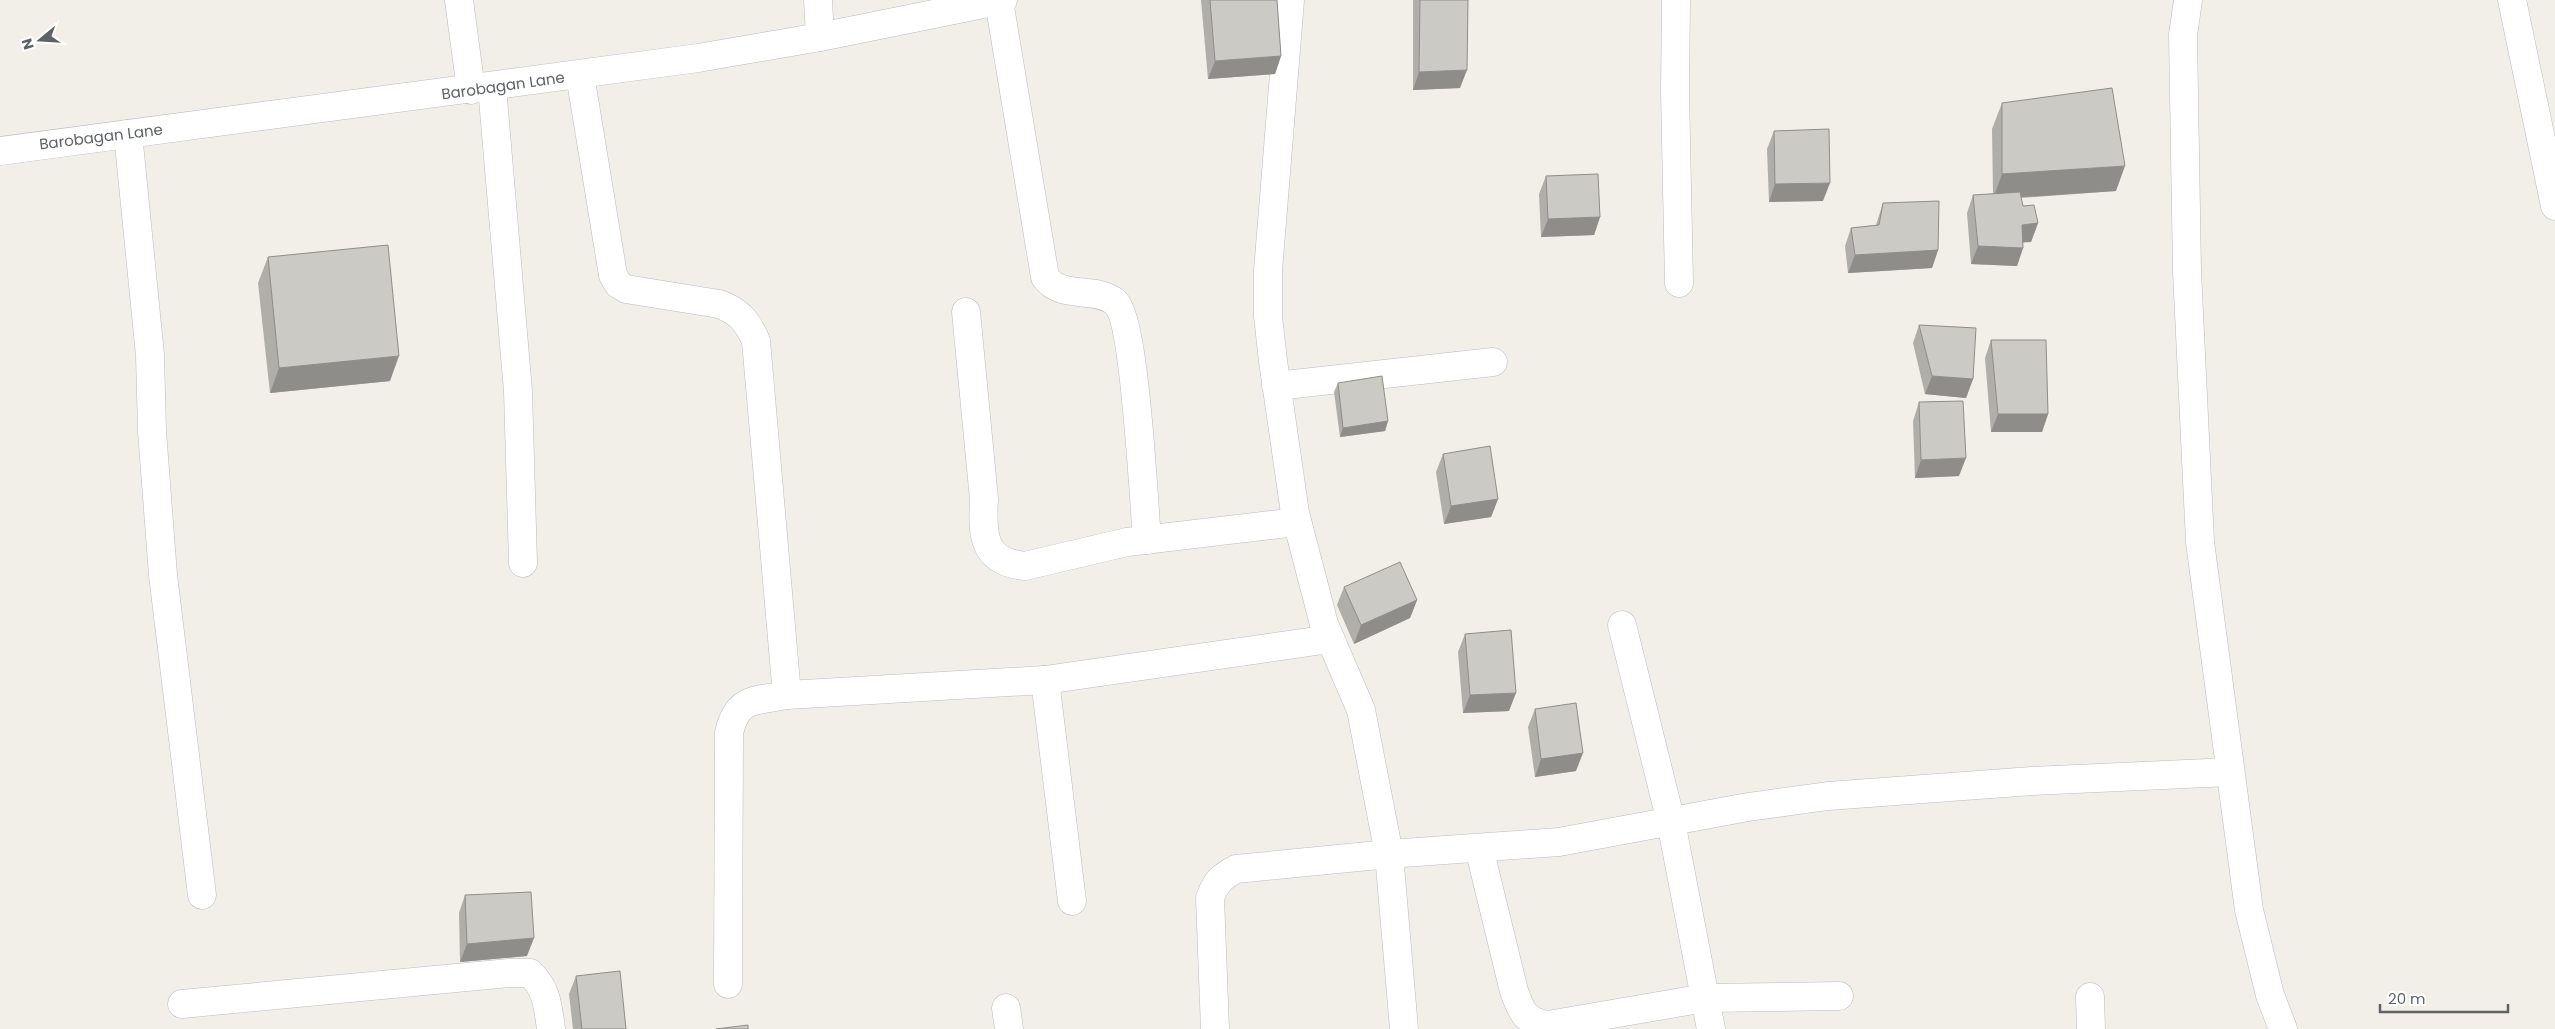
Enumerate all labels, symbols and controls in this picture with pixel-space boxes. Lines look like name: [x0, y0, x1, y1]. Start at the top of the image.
north arrow: [15, 15, 65, 65]
text: N: [16, 36, 39, 52]
street label: Barobagan Lane: [440, 66, 566, 105]
street label: Barobagan Lane: [38, 119, 164, 154]
scale bar: [2380, 982, 2508, 1014]
text: 20 m: [2388, 988, 2426, 1009]

